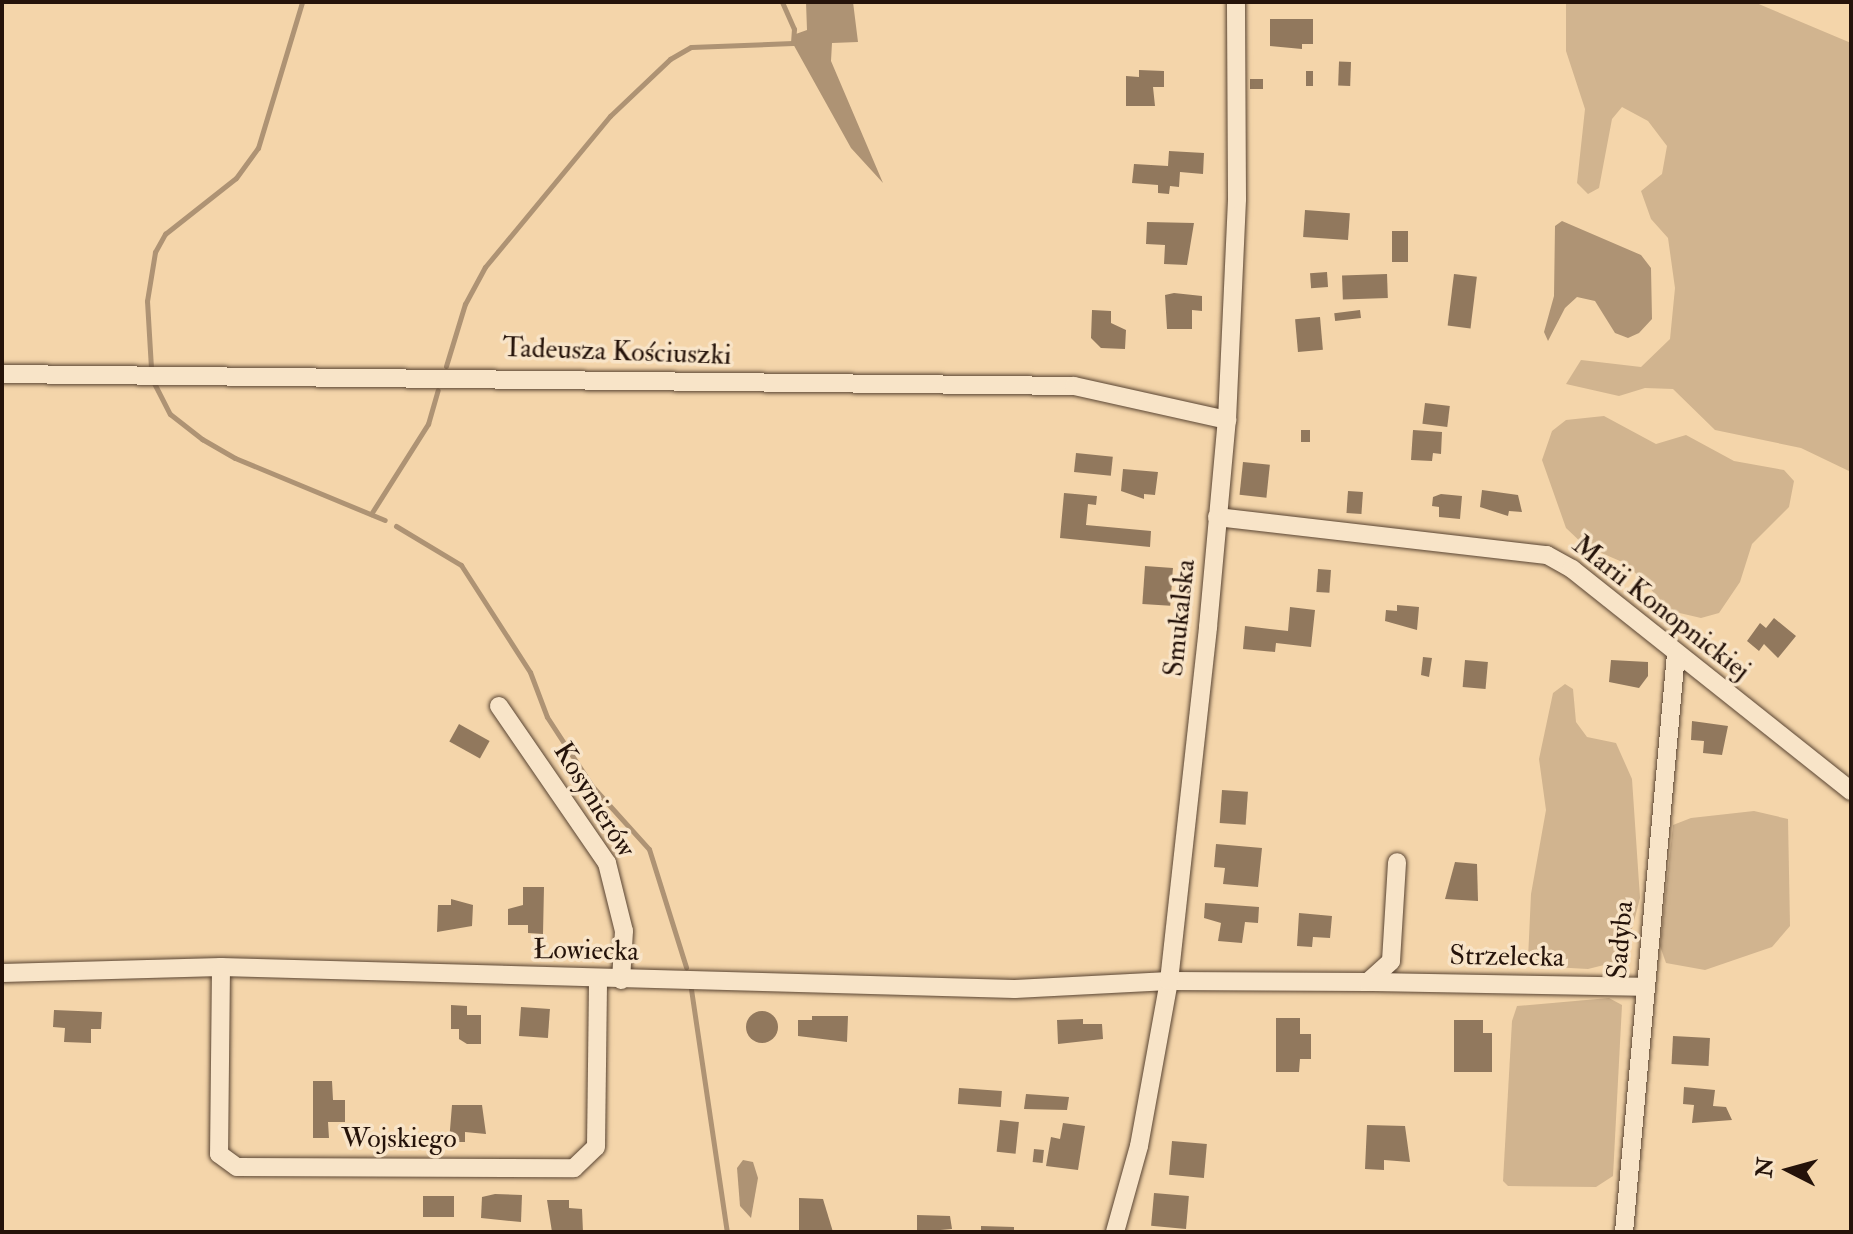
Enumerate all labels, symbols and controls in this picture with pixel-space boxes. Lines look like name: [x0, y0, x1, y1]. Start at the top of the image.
street label: Tadeusza Kościuszki: [502, 331, 732, 373]
street label: Marii Konopnickiej: [1565, 528, 1757, 688]
street label: Smukalska: [1157, 558, 1203, 678]
street label: Kosynierów: [546, 736, 642, 864]
street label: Sadyba: [1601, 899, 1641, 981]
street label: Łowiecka: [533, 933, 639, 969]
street label: Strzelecka: [1449, 939, 1565, 975]
street label: Wojskiego: [341, 1122, 457, 1156]
north arrow: [1749, 1130, 1829, 1210]
text: N: [1750, 1156, 1780, 1179]

